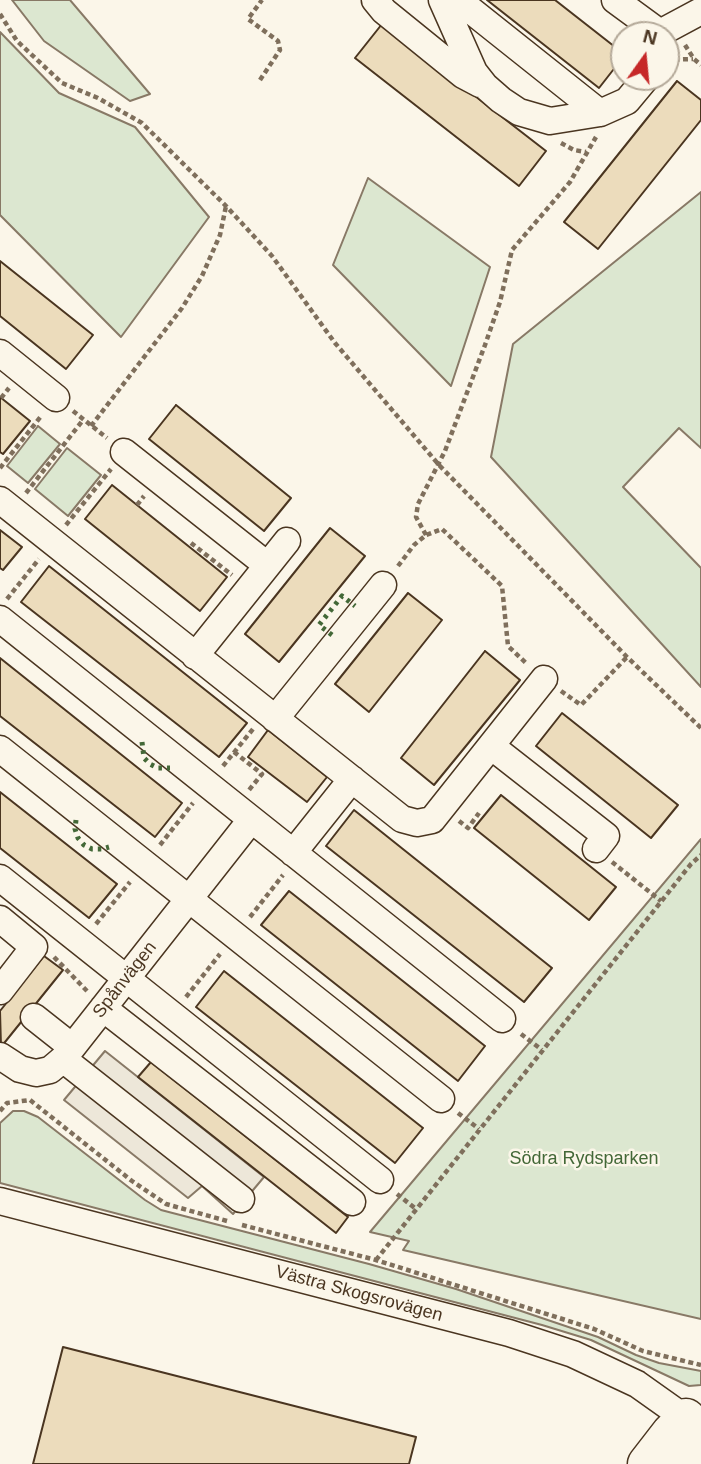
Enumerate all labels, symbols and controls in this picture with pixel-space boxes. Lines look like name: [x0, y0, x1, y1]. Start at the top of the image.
north arrow: [610, 21, 680, 91]
text: N: [641, 25, 659, 49]
street label: Spånvägen: [88, 937, 162, 1023]
park label: Södra Rydsparken: [509, 1148, 659, 1170]
street label: Västra Skogsrovägen: [273, 1261, 445, 1327]

